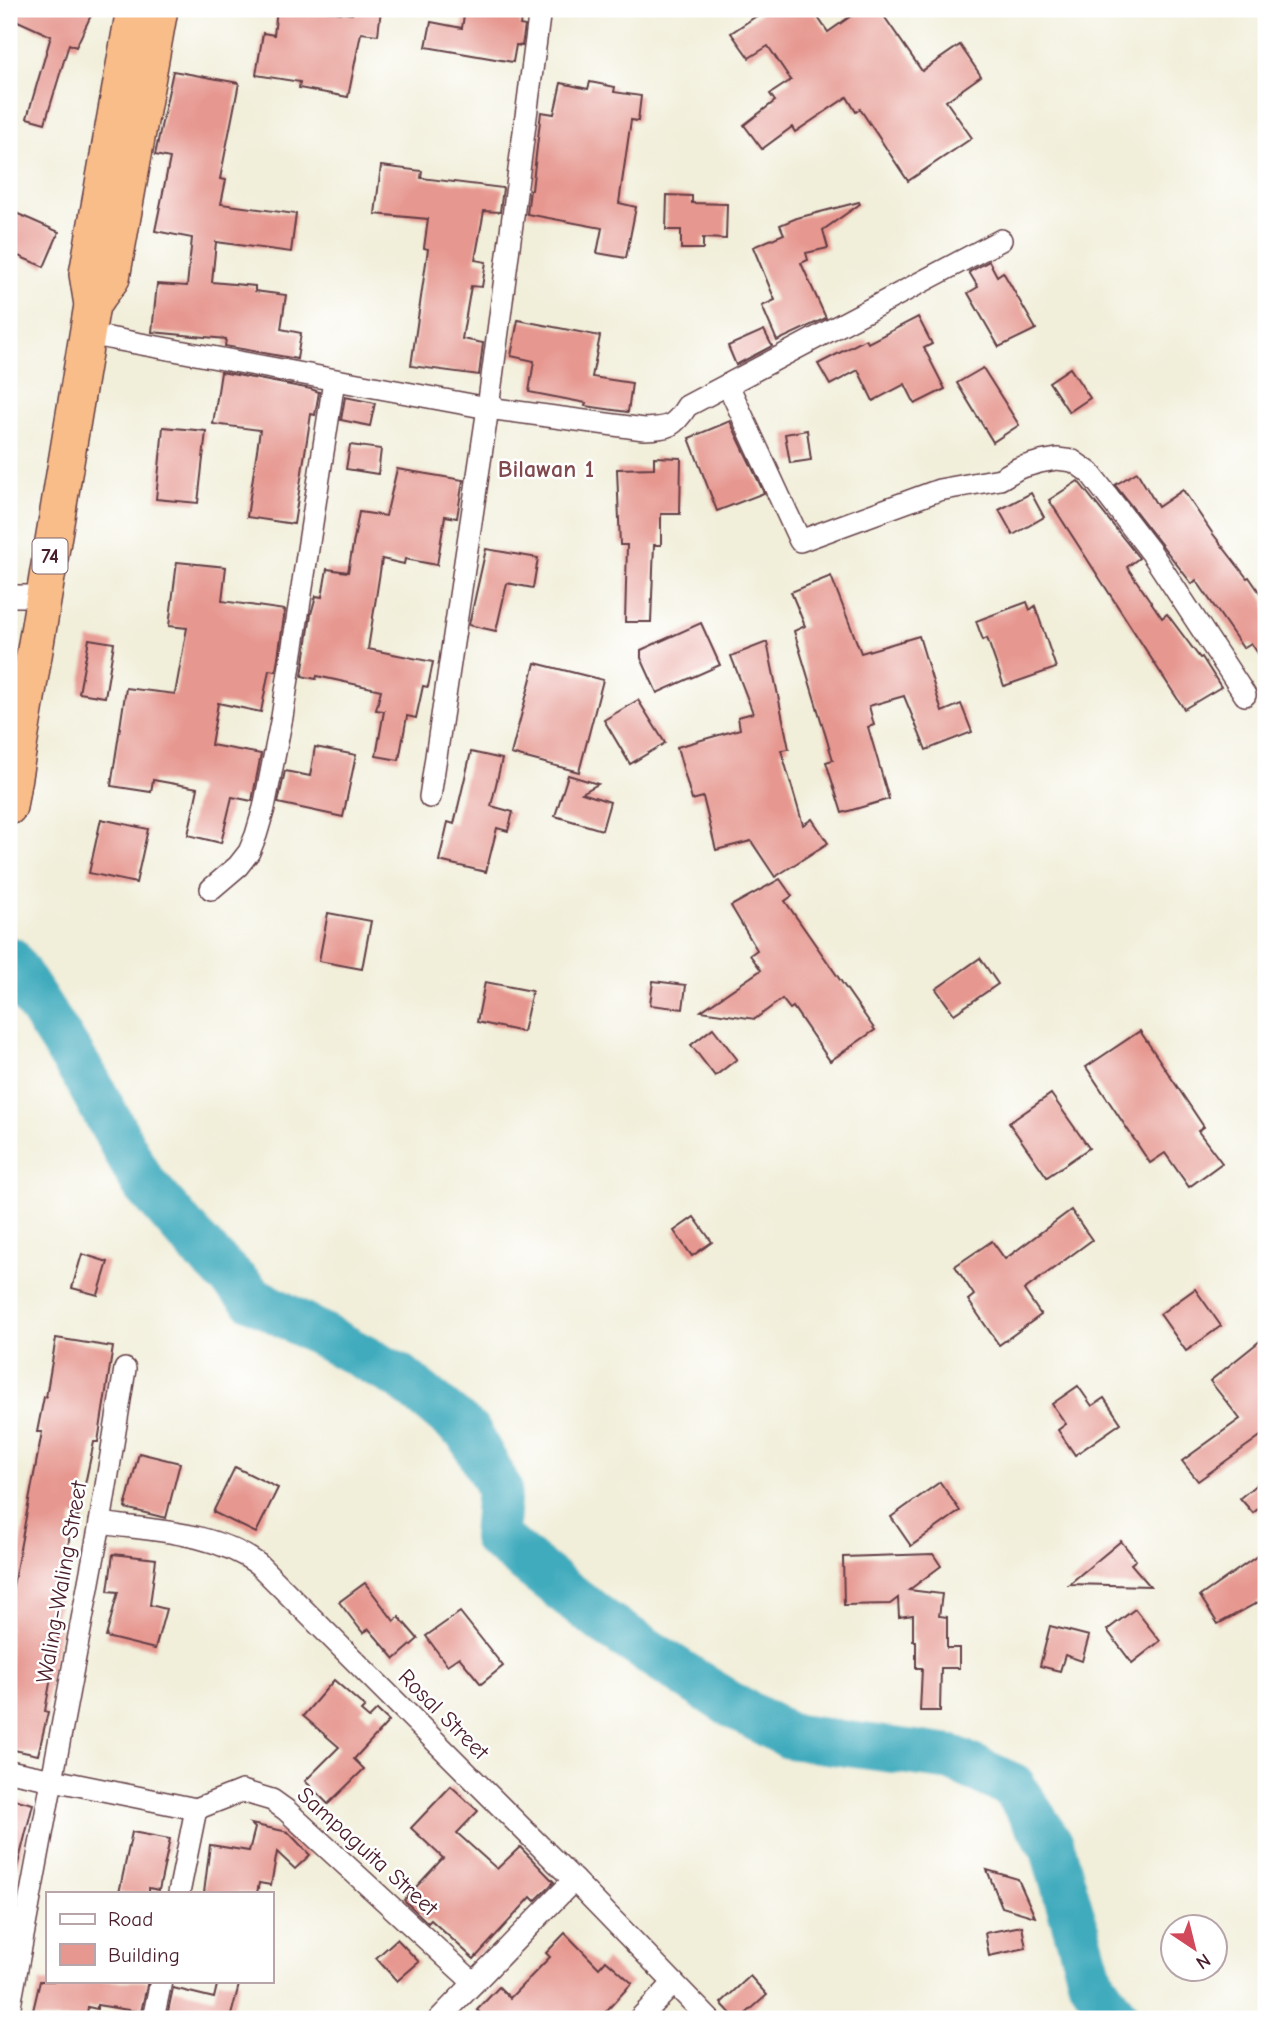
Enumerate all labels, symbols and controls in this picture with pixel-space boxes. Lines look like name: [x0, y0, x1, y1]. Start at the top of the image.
district label: Bilawan 1: [498, 455, 594, 483]
road number: 74: [32, 538, 68, 574]
street label: Waling-Waling Street: [30, 1478, 93, 1685]
street label: Rosal Street: [393, 1663, 496, 1766]
street label: Sampaguita Street: [292, 1781, 445, 1923]
legend: [46, 1892, 273, 1982]
text: Road: [108, 1907, 153, 1931]
north arrow: [1160, 1912, 1230, 1982]
text: Building: [108, 1943, 180, 1967]
text: N: [1192, 1949, 1215, 1974]

